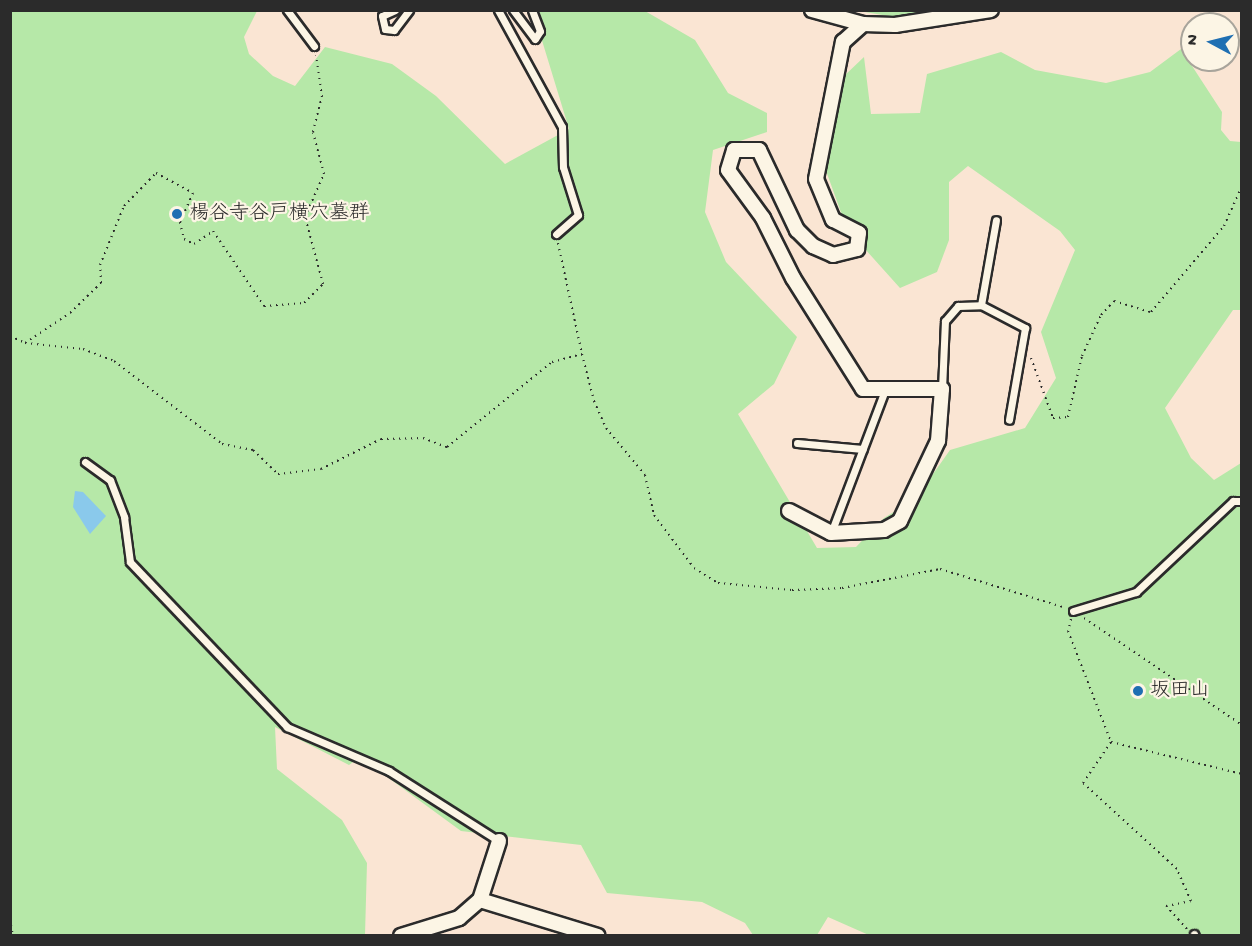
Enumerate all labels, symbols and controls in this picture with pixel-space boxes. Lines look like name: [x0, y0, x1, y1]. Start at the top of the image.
north arrow: [1180, 12, 1240, 72]
text: N: [1184, 34, 1204, 46]
place label: 楊谷寺谷戸横穴墓群: [189, 202, 369, 226]
marker: 楊谷寺谷戸横穴墓群: [170, 207, 184, 221]
place label: 坂田山: [1150, 679, 1210, 703]
marker: 坂田山: [1131, 684, 1145, 698]

